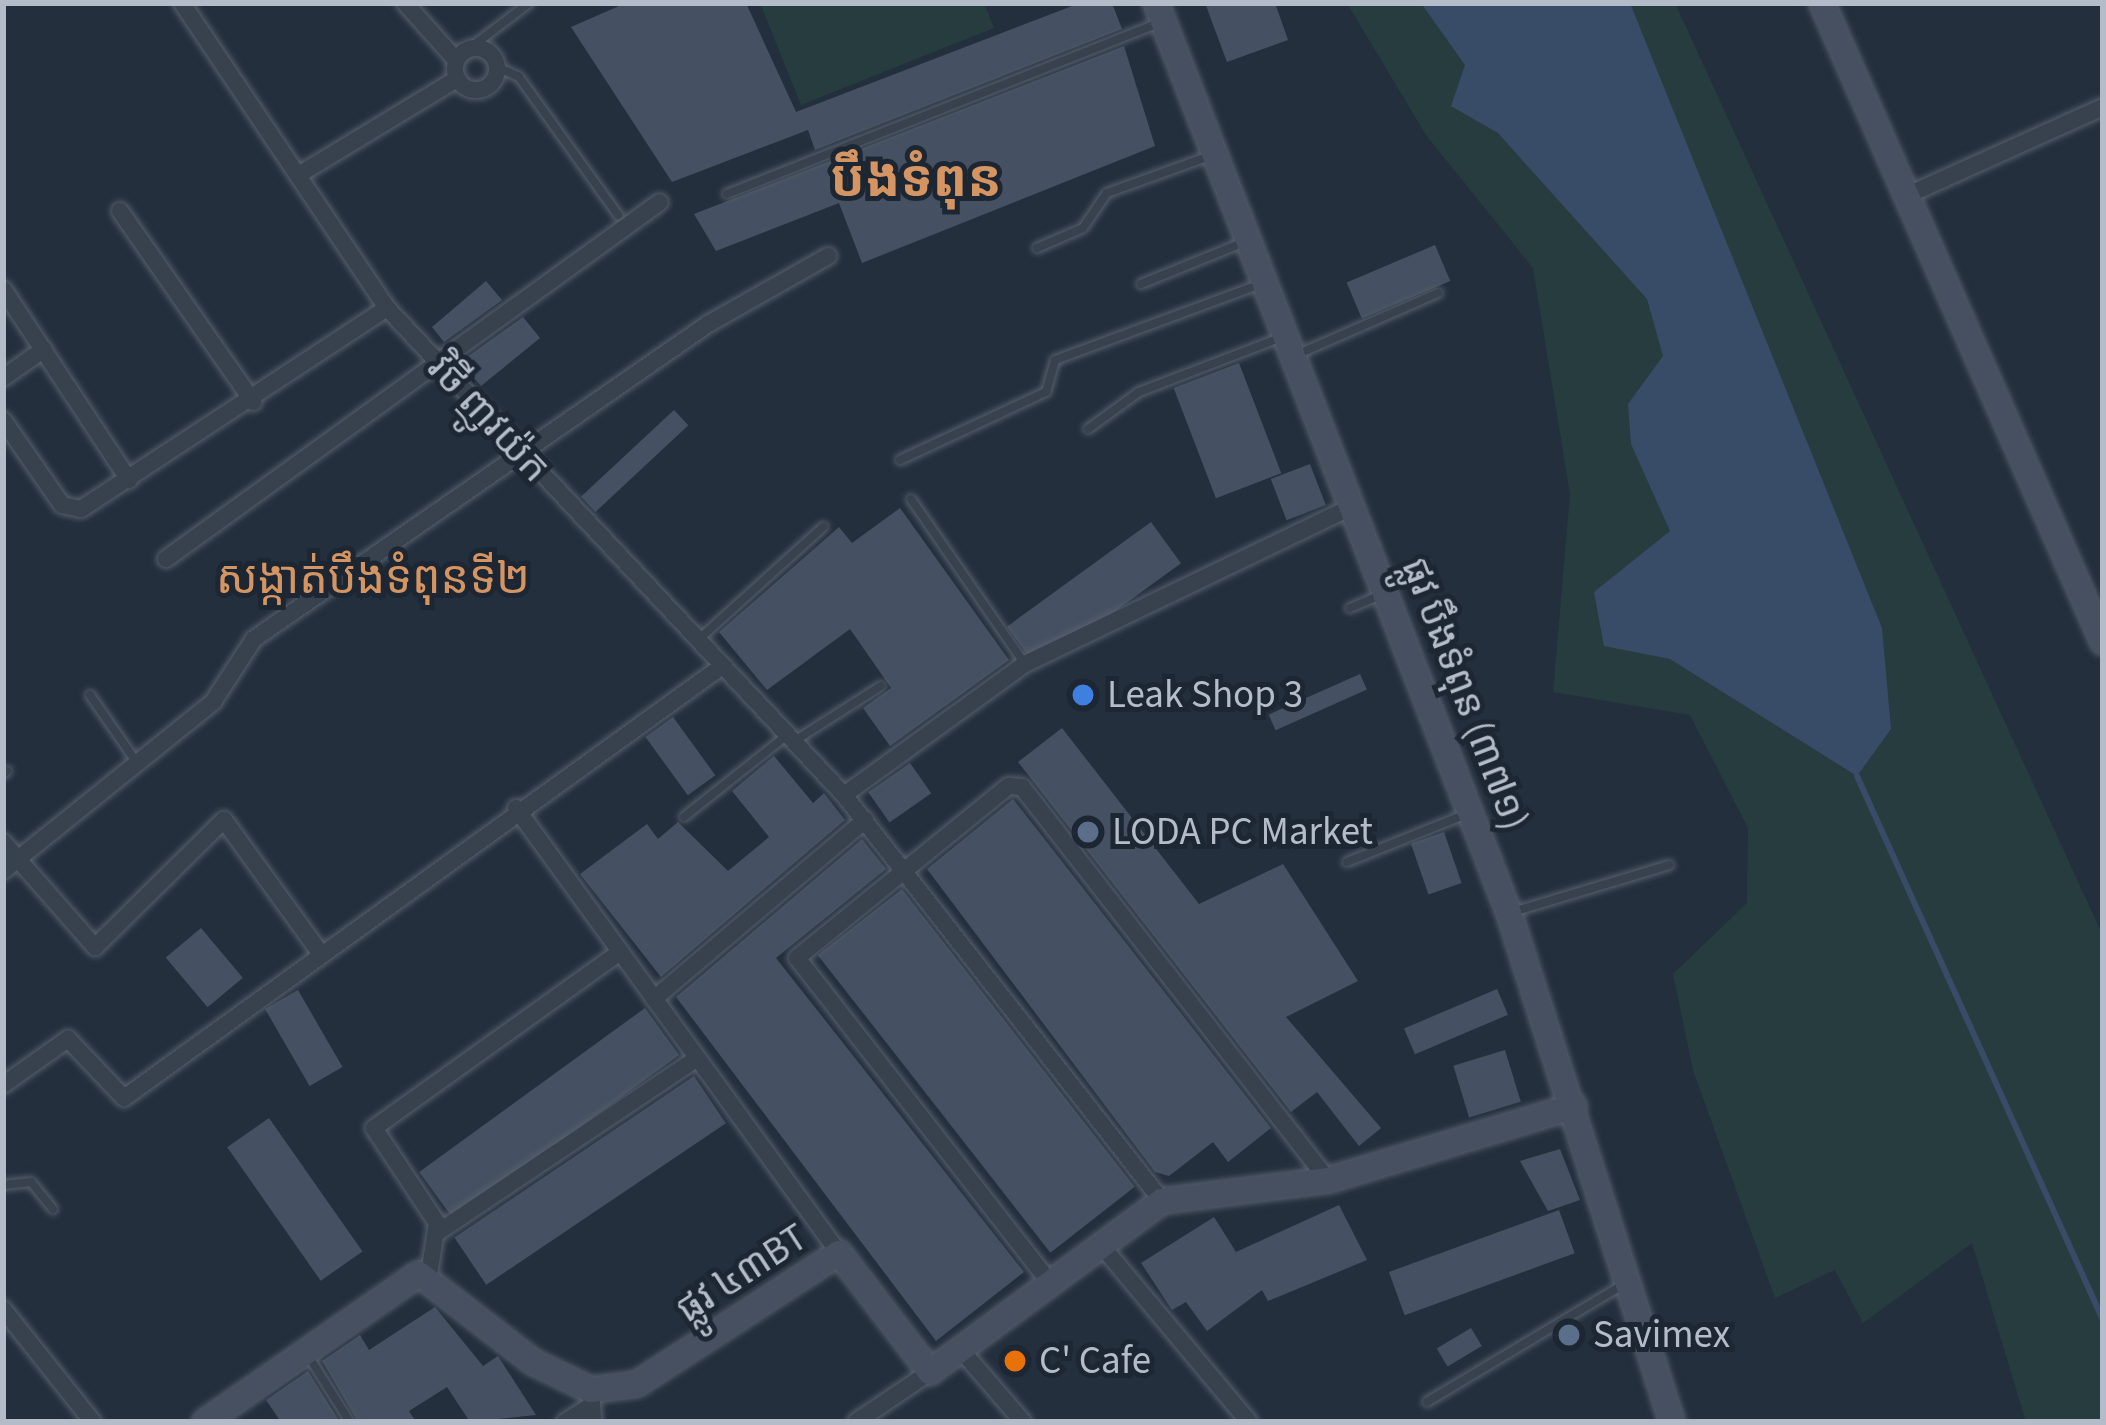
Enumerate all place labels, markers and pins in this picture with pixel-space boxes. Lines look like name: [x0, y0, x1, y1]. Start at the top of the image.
place label: Leak Shop 3: [1107, 672, 1303, 718]
marker: Leak Shop 3: [1070, 682, 1096, 708]
place label: LODA PC Market: [1112, 809, 1373, 855]
marker: LODA PC Market: [1075, 819, 1101, 845]
place label: Savimex: [1593, 1312, 1730, 1358]
marker: Savimex: [1556, 1322, 1582, 1348]
place label: C' Cafe: [1039, 1338, 1151, 1384]
marker: C' Cafe: [1002, 1348, 1028, 1374]

